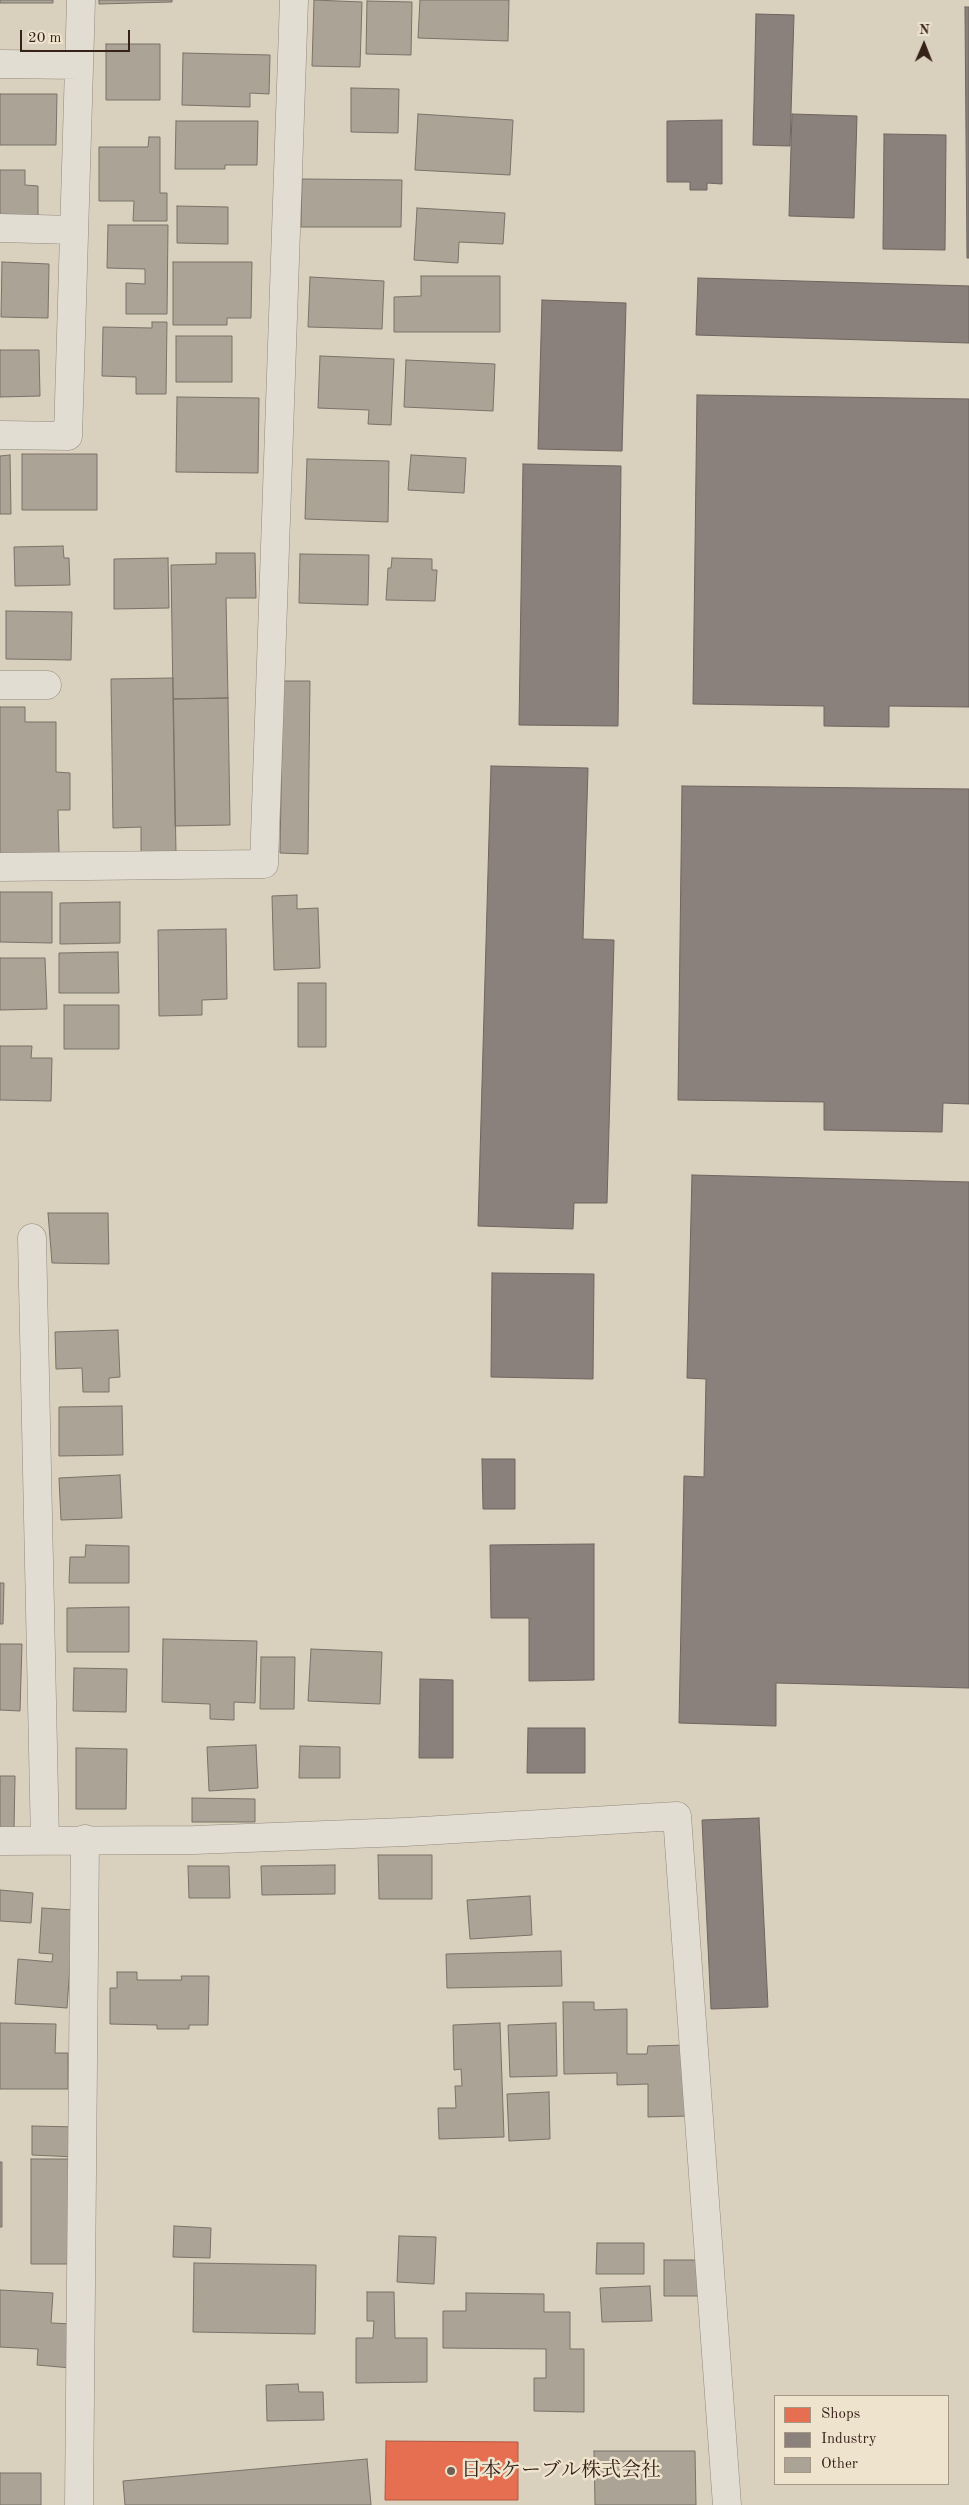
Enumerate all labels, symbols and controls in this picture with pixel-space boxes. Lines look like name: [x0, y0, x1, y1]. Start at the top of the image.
scale bar: [22, 20, 132, 52]
north arrow: [899, 20, 949, 70]
text: N: [919, 23, 930, 37]
text: 20 m: [28, 31, 62, 46]
legend: [774, 2395, 949, 2485]
text: Shops: [821, 2407, 860, 2422]
text: Industry: [821, 2432, 877, 2447]
text: Other: [821, 2457, 858, 2472]
place label: 日本ケーブル株式会社: [461, 2459, 661, 2483]
marker: 日本ケーブル株式会社: [445, 2465, 457, 2477]

